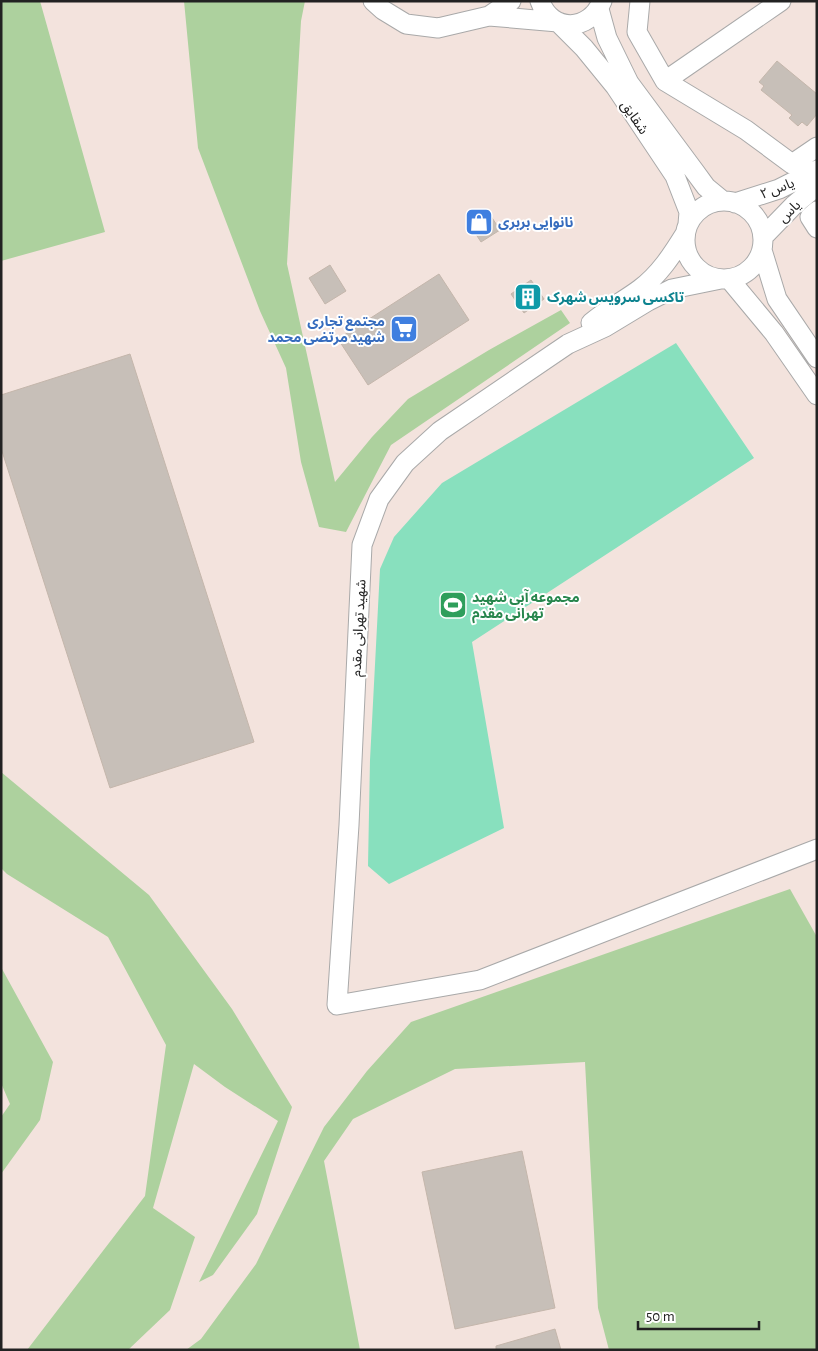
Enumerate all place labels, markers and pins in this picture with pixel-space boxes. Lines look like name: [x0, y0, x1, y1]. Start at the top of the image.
shop icon: نانوایی بربری: [464, 207, 494, 237]
place label: نانوایی بربری: [498, 216, 573, 231]
building icon: تاکسی سرویس شهرک: [513, 282, 543, 312]
place label: تاکسی سرویس شهرک: [547, 291, 684, 306]
supermarket icon: مجتمع تجاری شهید مرتضی محمد: [389, 314, 419, 344]
place label: مجتمع تجاری شهید مرتضی محمد: [267, 315, 385, 346]
place label: مجموعه آبی شهید تهرانی مقدم: [472, 589, 580, 624]
sports icon: مجموعه آبی شهید تهرانی مقدم: [438, 590, 468, 620]

